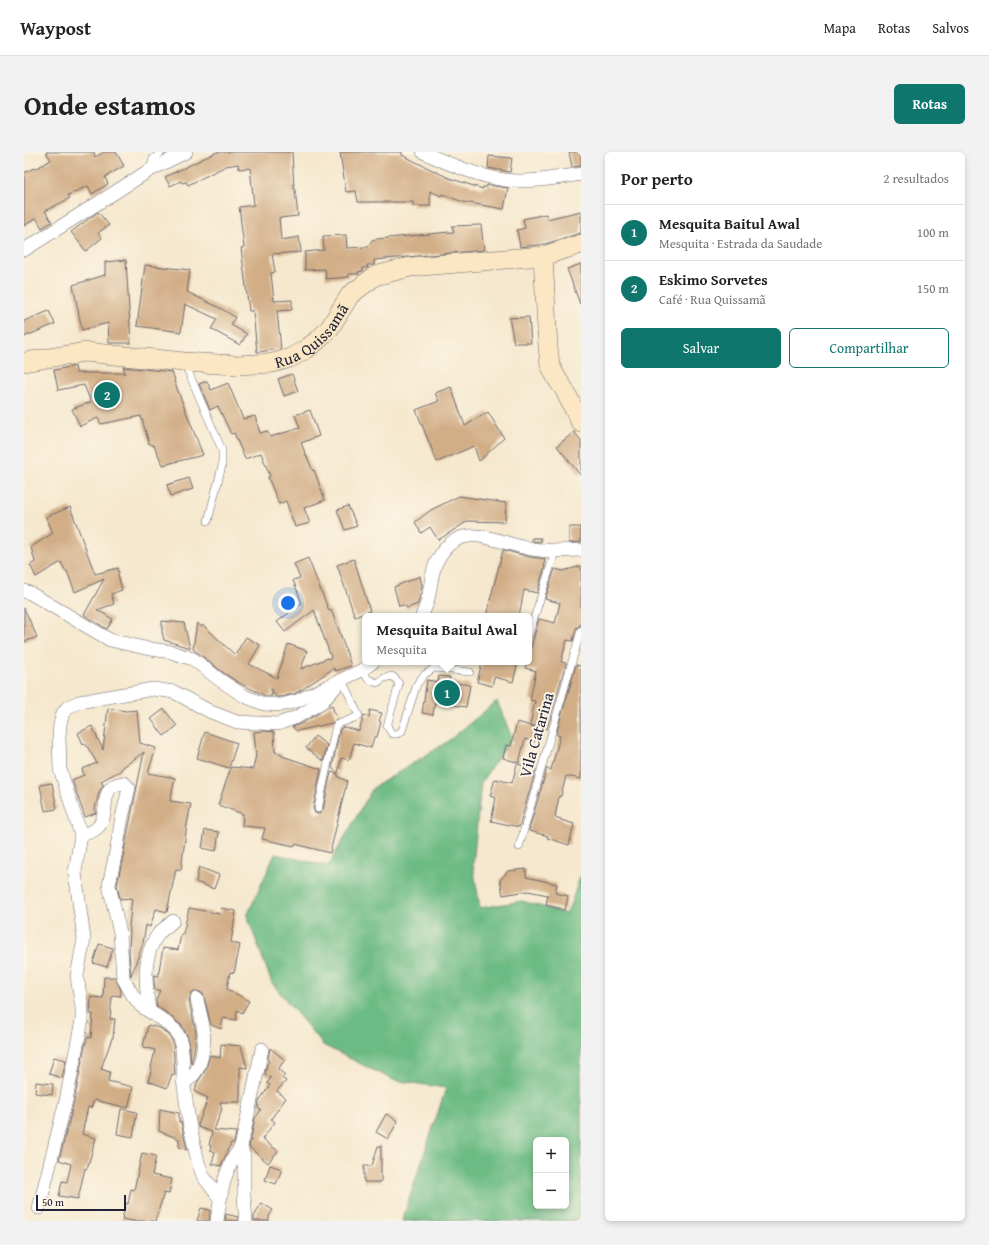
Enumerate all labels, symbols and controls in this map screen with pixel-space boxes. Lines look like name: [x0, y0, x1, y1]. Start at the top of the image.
text: Waypost: [20, 14, 91, 42]
text: Mapa: [824, 18, 856, 38]
text: Rotas: [878, 18, 910, 38]
text: Salvos: [932, 18, 969, 38]
text: Onde estamos: [24, 84, 196, 125]
button: Rotas: [894, 84, 965, 124]
text: Por perto: [621, 166, 693, 191]
text: 2 resultados: [883, 169, 949, 188]
text: Mesquita Baitul Awal: [659, 213, 800, 234]
text: 1: [631, 223, 637, 242]
text: 100 m: [917, 223, 949, 242]
text: Mesquita · Estrada da Saudade: [659, 234, 822, 253]
text: Eskimo Sorvetes: [659, 269, 768, 290]
text: 2: [631, 279, 637, 298]
text: 150 m: [917, 279, 949, 298]
text: Café · Rua Quissamã: [659, 290, 766, 309]
street label: Rua Quissamã: [272, 298, 354, 374]
button: Salvar: [621, 328, 781, 368]
button: Compartilhar: [789, 328, 949, 368]
pin: 2: [94, 380, 120, 410]
your location: [278, 593, 298, 613]
popup: [362, 613, 532, 665]
text: Mesquita Baitul Awal: [377, 619, 517, 640]
text: Mesquita: [377, 640, 427, 659]
pin: 1: [434, 678, 460, 708]
street label: Vila Catarina: [512, 689, 560, 780]
map controls: [533, 1137, 569, 1209]
button: +: [533, 1137, 569, 1173]
button: −: [533, 1173, 569, 1209]
scale bar: [36, 1193, 126, 1212]
text: 50 m: [42, 1194, 64, 1210]

